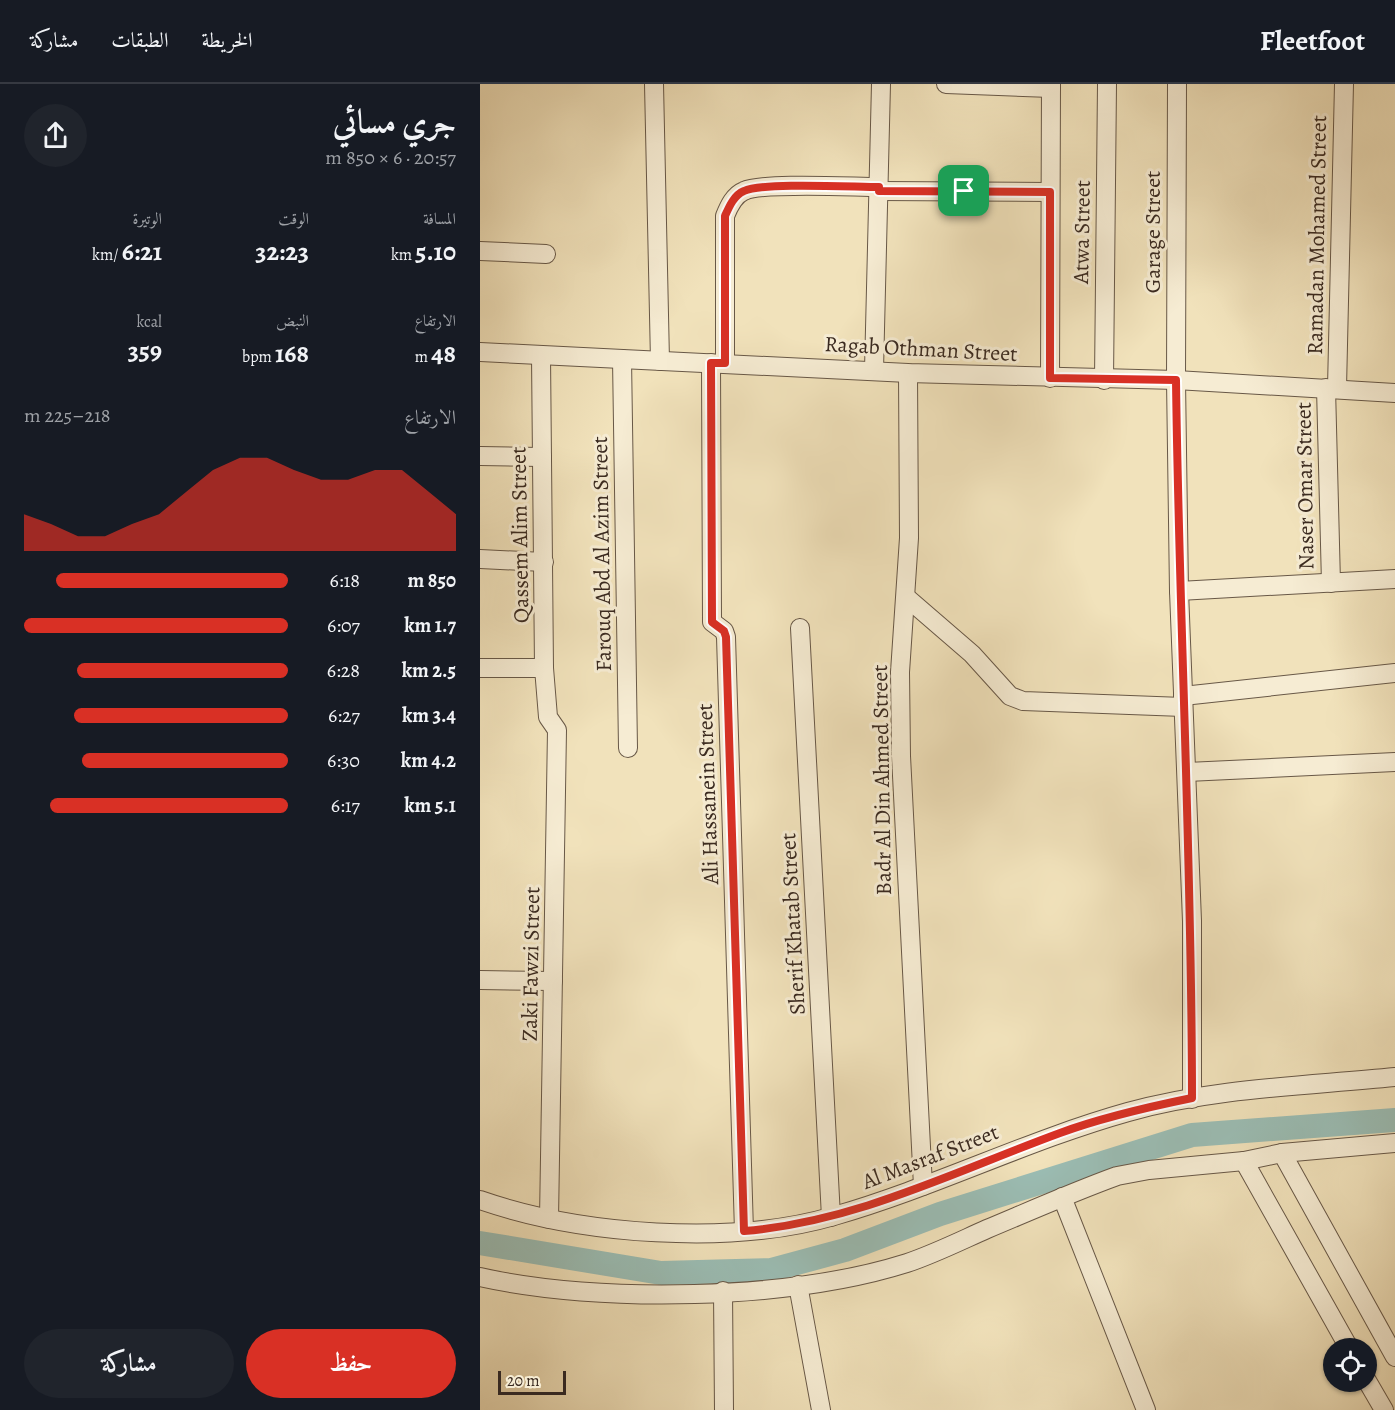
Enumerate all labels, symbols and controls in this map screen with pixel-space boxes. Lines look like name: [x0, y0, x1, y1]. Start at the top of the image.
text: Fleetfoot: [1260, 22, 1365, 60]
text: مشاركة: [30, 26, 78, 54]
text: الطبقات: [111, 26, 168, 54]
text: الخريطة: [201, 26, 253, 54]
text: جري مسائي: [333, 99, 456, 144]
button: share: [24, 104, 87, 167]
street label: Ramadan Mohamed Street: [1300, 115, 1334, 355]
text: 20:57 · 6 × 850 m: [325, 144, 456, 171]
pin: [938, 165, 989, 216]
street label: Garage Street: [1138, 171, 1168, 293]
icon: arrive: [947, 174, 980, 207]
street label: Atwa Street: [1066, 180, 1098, 285]
text: الوتيرة: [132, 208, 162, 230]
text: الوقت: [278, 208, 309, 230]
text: المسافة: [423, 208, 456, 230]
text: 6:21: [122, 234, 162, 269]
text: 32:23: [255, 234, 309, 269]
text: 5.10: [415, 234, 456, 269]
text: /km: [92, 244, 122, 266]
text: km: [391, 244, 415, 266]
text: النبض: [276, 310, 309, 332]
text: الارتفاع: [414, 310, 456, 332]
text: kcal: [136, 311, 162, 333]
street label: Ragab Othman Street: [824, 329, 1018, 369]
text: 359: [128, 333, 162, 368]
text: 168: [275, 336, 309, 371]
text: 48: [431, 336, 456, 371]
text: bpm: [242, 346, 275, 368]
text: m: [415, 346, 431, 368]
text: 218–225 m: [24, 402, 110, 429]
street label: Naser Omar Street: [1289, 402, 1321, 570]
text: الارتفاع: [404, 404, 456, 431]
street label: Farouq Abd Al Azim Street: [585, 436, 619, 672]
street label: Qassem Alim Street: [503, 446, 537, 623]
text: 6:18: [329, 567, 360, 594]
text: 850 m: [408, 567, 456, 594]
text: 6:07: [327, 612, 360, 639]
text: 1.7 km: [404, 612, 456, 639]
text: 6:28: [327, 657, 360, 684]
text: 2.5 km: [402, 657, 456, 684]
street label: Badr Al Din Ahmed Street: [865, 664, 899, 896]
text: 6:27: [328, 702, 360, 729]
text: 3.4 km: [402, 702, 456, 729]
street label: Ali Hassanein Street: [690, 703, 726, 886]
text: 6:30: [327, 747, 360, 774]
text: 4.2 km: [401, 747, 456, 774]
text: 6:17: [331, 792, 360, 819]
text: 5.1 km: [404, 792, 456, 819]
street label: Sherif Khatab Street: [773, 832, 813, 1016]
street label: Zaki Fawzi Street: [515, 886, 547, 1042]
street label: Al Masraf Street: [857, 1117, 1003, 1197]
button: مشاركة: [24, 1329, 234, 1398]
button: حفظ: [246, 1329, 456, 1398]
map controls: [1323, 1338, 1377, 1392]
button: locate: [1323, 1338, 1377, 1392]
scale bar: [498, 1368, 566, 1396]
text: 20 m: [507, 1370, 540, 1392]

